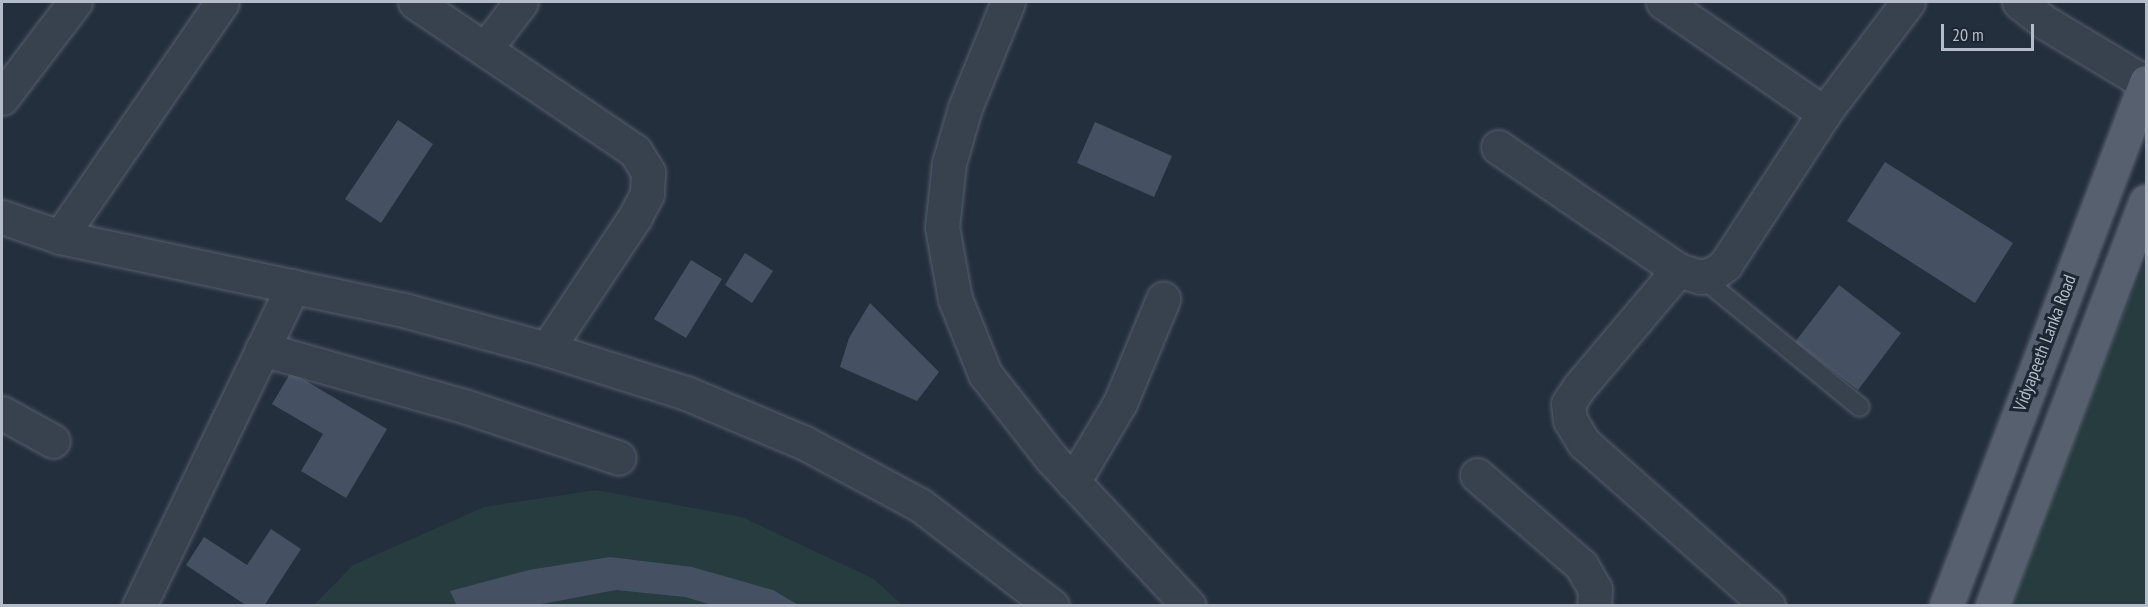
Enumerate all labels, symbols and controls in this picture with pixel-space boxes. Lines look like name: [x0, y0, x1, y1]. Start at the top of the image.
scale bar: [1944, 12, 2037, 50]
text: 20 m: [1952, 23, 1984, 46]
street label: Vidyapeeth Lanka Road: [2009, 272, 2081, 414]

